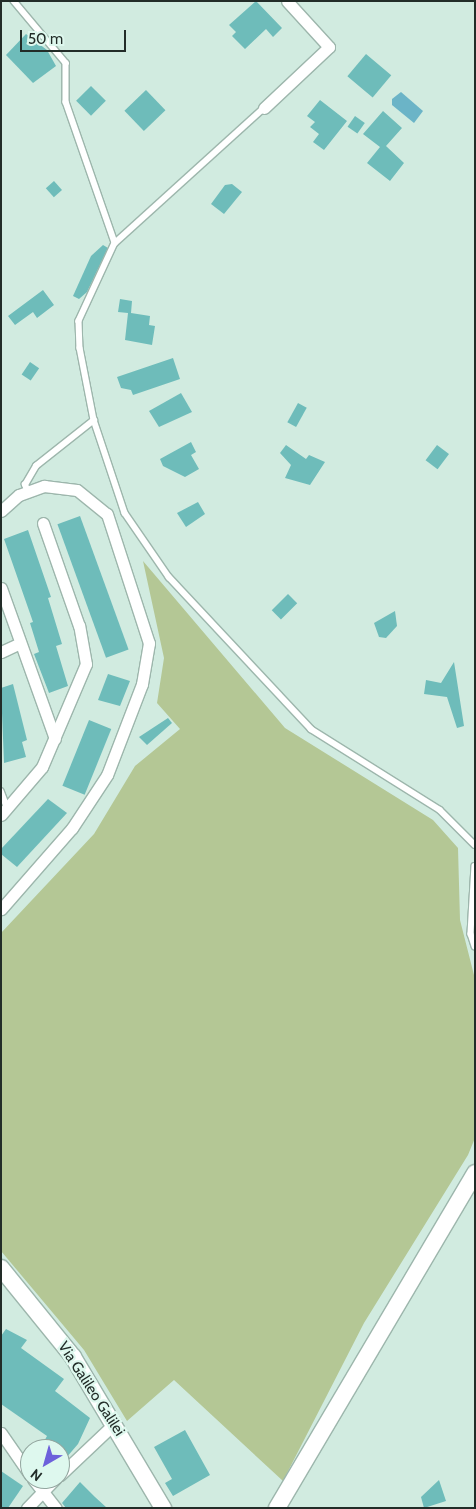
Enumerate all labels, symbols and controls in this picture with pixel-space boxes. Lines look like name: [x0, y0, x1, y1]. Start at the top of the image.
scale bar: [22, 20, 129, 52]
text: 50 m: [28, 30, 63, 48]
street label: Via Galileo Galilei: [54, 1339, 128, 1439]
north arrow: [20, 1439, 70, 1489]
text: N: [27, 1465, 46, 1485]

